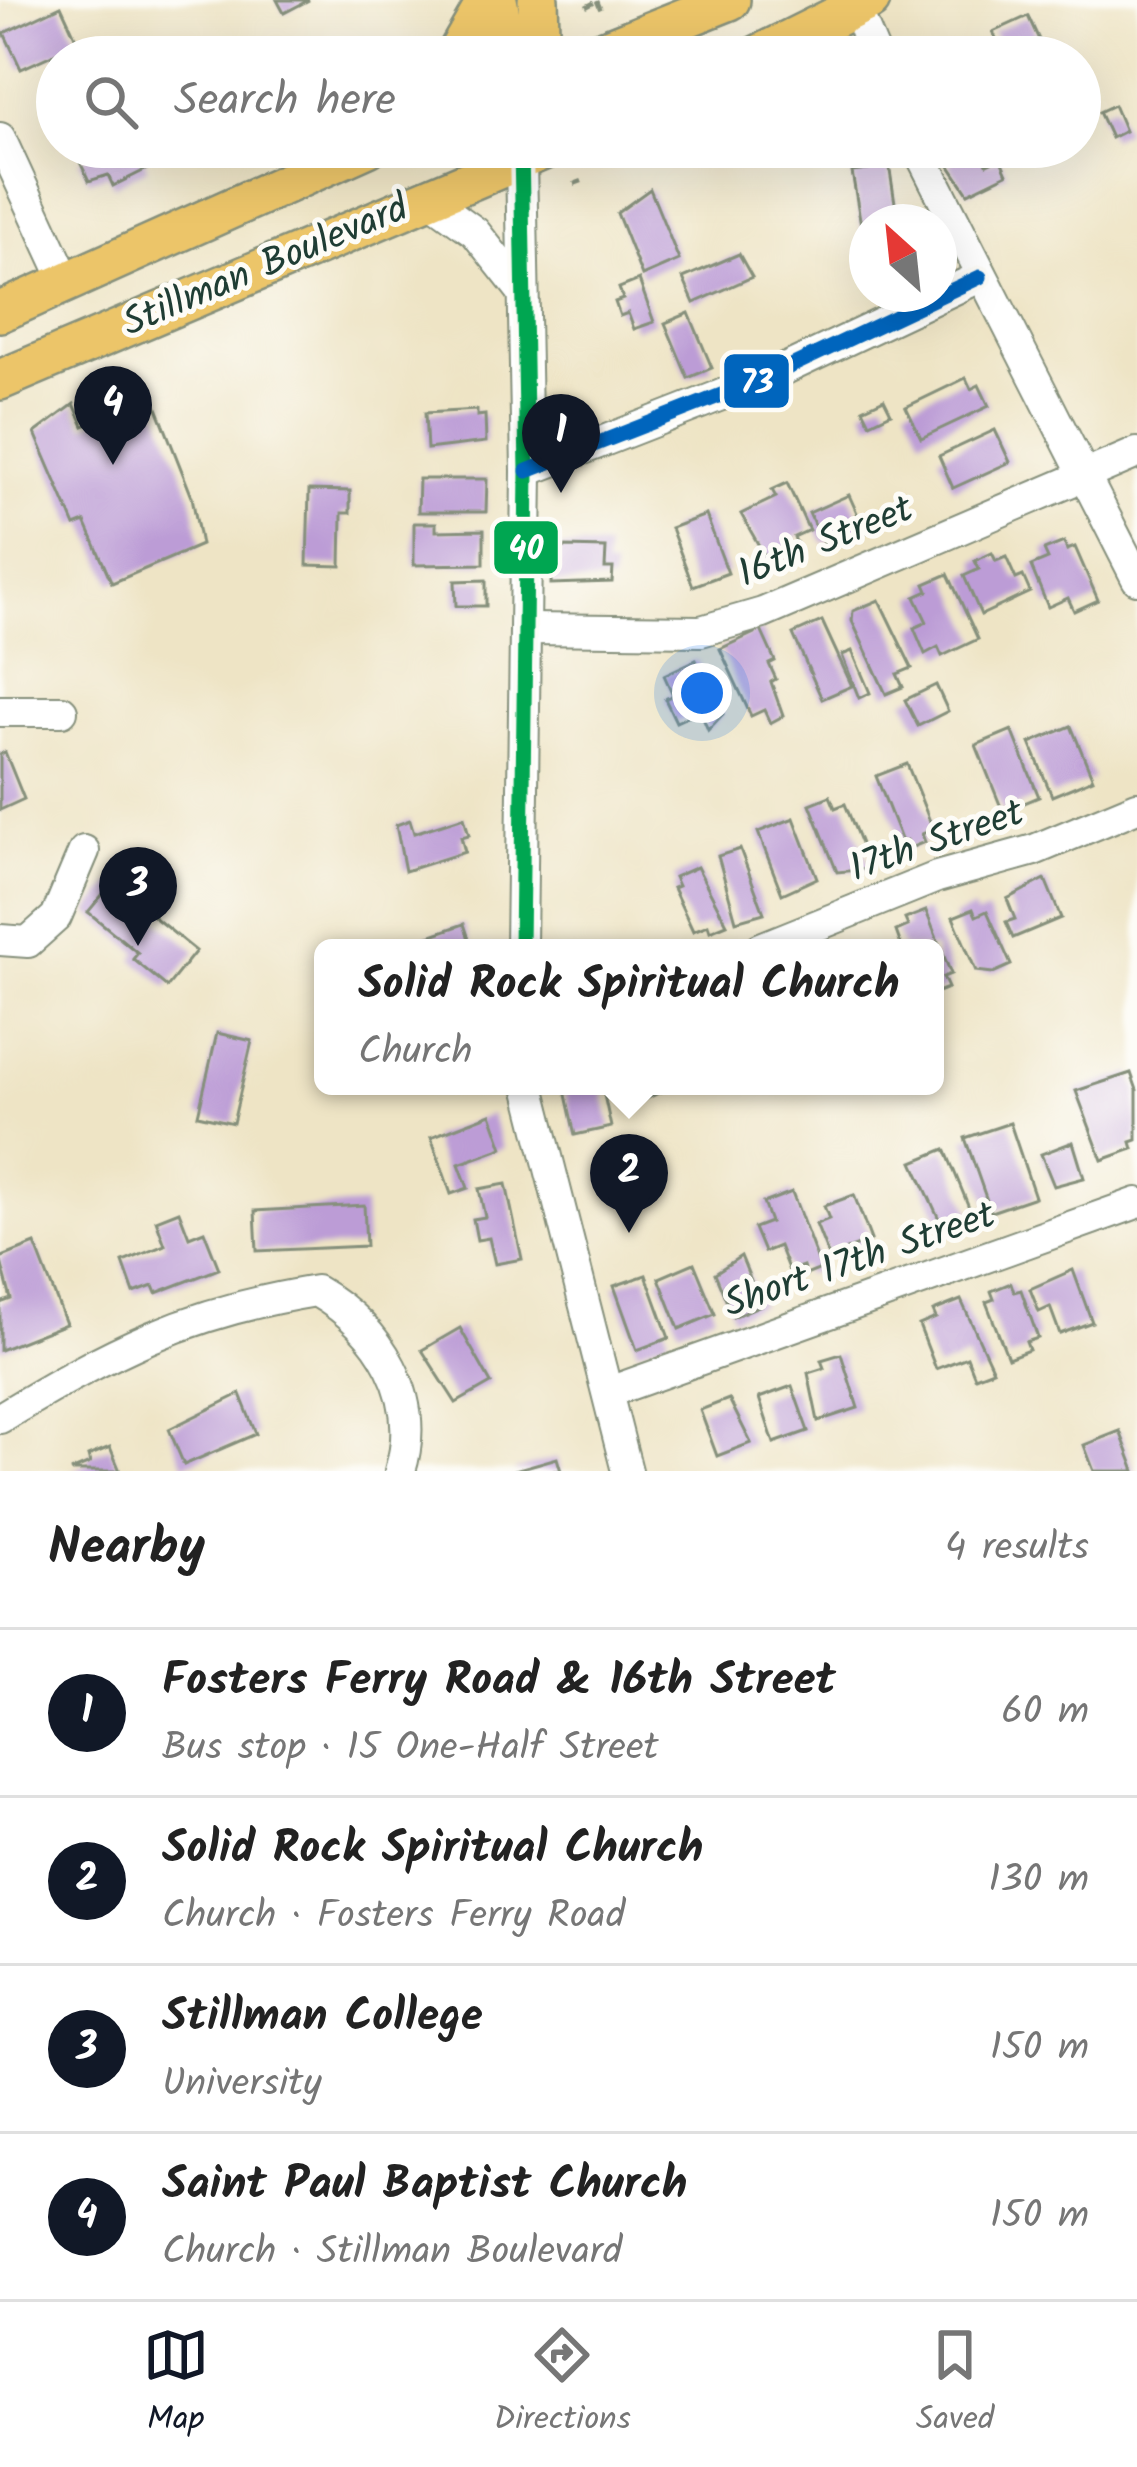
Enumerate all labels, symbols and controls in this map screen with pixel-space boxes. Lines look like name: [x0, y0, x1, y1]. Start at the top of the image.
search box: [36, 36, 1101, 168]
text: Search here: [174, 66, 396, 138]
icon: search: [78, 69, 144, 135]
street label: Stillman Boulevard: [113, 178, 420, 355]
north arrow: [849, 204, 957, 312]
line badge: 73: [722, 352, 791, 410]
text: 73: [740, 358, 774, 411]
pin: 4: [74, 366, 152, 465]
pin: 1: [522, 394, 600, 493]
street label: 16th Street: [729, 479, 924, 606]
line badge: 40: [492, 519, 560, 576]
text: 40: [509, 524, 545, 577]
your location: [672, 663, 732, 723]
street label: 17th Street: [841, 783, 1033, 901]
pin: 3: [99, 847, 177, 946]
popup: [314, 939, 944, 1095]
text: Solid Rock Spiritual Church: [358, 950, 900, 1022]
text: Church: [358, 1022, 472, 1084]
pin: 2: [590, 1134, 668, 1233]
street label: Short 17th Street: [716, 1185, 1005, 1336]
text: Nearby: [48, 1509, 205, 1590]
text: 4 results: [945, 1518, 1089, 1580]
text: Fosters Ferry Road & 16th Street: [162, 1646, 836, 1718]
text: 1: [81, 1682, 93, 1744]
text: 60 m: [1001, 1682, 1089, 1744]
text: Bus stop · 15 One-Half Street: [162, 1718, 659, 1780]
text: Solid Rock Spiritual Church: [162, 1814, 703, 1886]
text: 2: [76, 1850, 98, 1912]
text: 130 m: [988, 1850, 1089, 1912]
text: Church · Fosters Ferry Road: [162, 1886, 625, 1948]
text: Stillman College: [162, 1982, 483, 2054]
text: 3: [76, 2018, 98, 2080]
text: 150 m: [990, 2018, 1089, 2080]
text: University: [162, 2054, 322, 2116]
text: Saint Paul Baptist Church: [162, 2150, 687, 2222]
text: 4: [76, 2186, 98, 2248]
text: 150 m: [990, 2186, 1089, 2248]
text: Church · Stillman Boulevard: [162, 2222, 622, 2284]
tab: Map: [143, 2322, 209, 2447]
tab: Directions: [494, 2322, 631, 2447]
tab: Saved: [916, 2322, 994, 2447]

